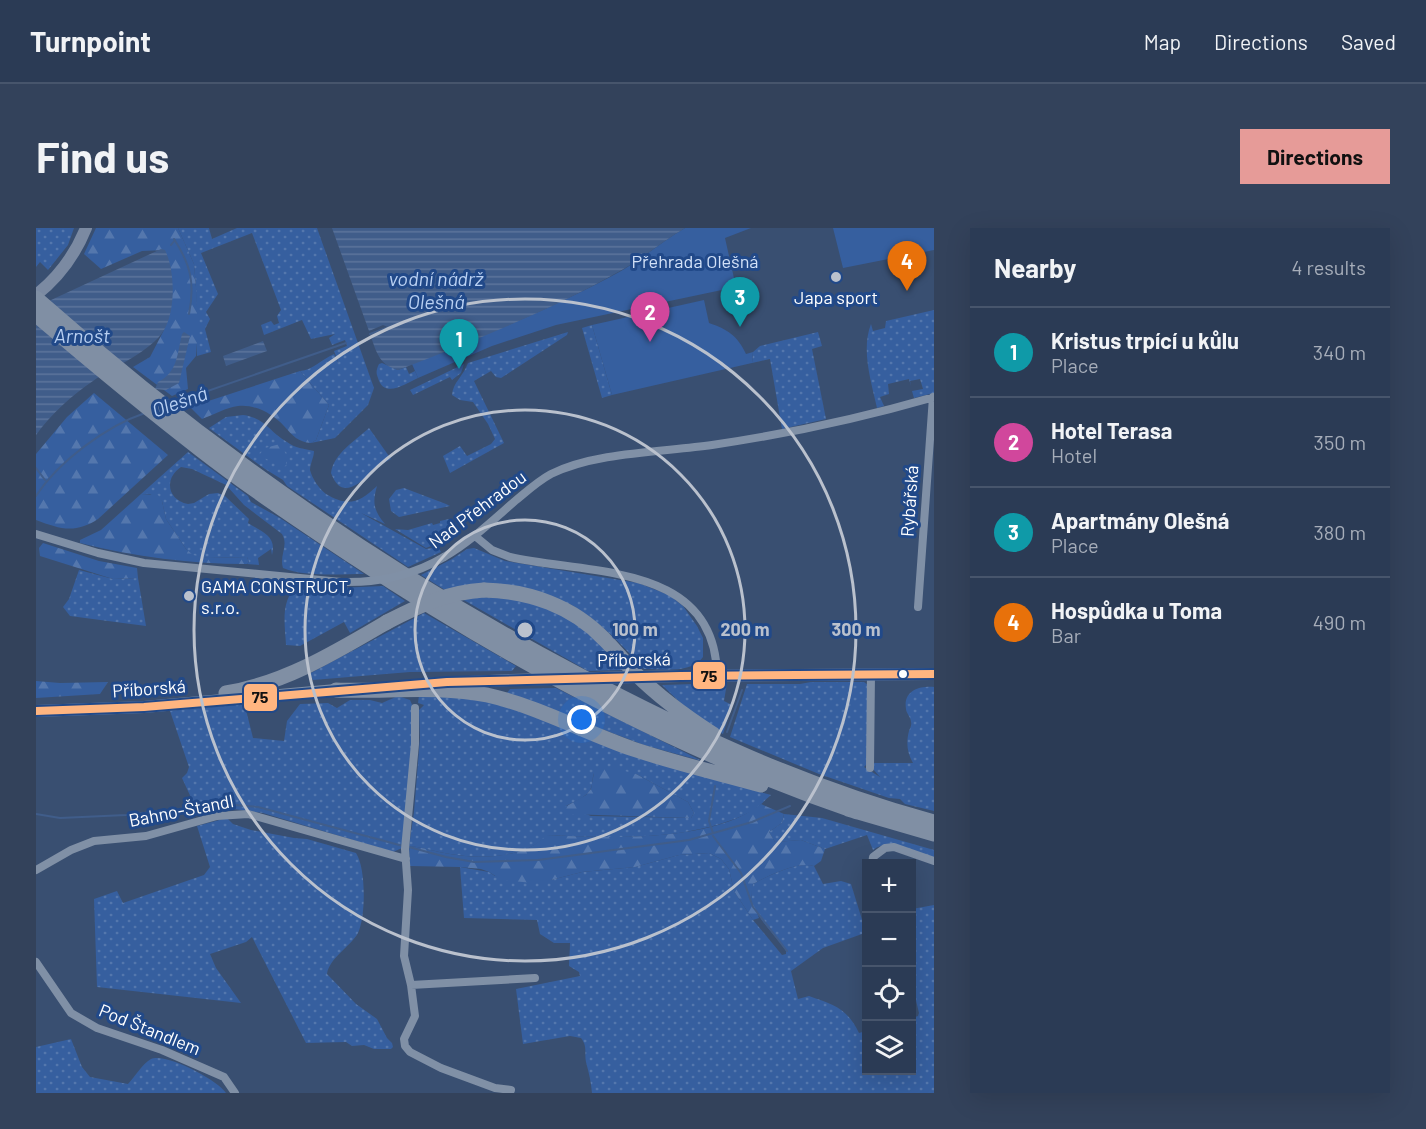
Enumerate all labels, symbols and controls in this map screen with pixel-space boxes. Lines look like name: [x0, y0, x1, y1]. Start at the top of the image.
text: Turnpoint: [30, 24, 151, 58]
text: Map: [1144, 29, 1181, 54]
text: Directions: [1214, 29, 1308, 54]
text: Saved: [1341, 29, 1396, 54]
button: Directions: [1240, 129, 1390, 184]
text: Find us: [36, 131, 169, 181]
pin: 4: [888, 242, 926, 291]
park label: Přehrada Olešná: [631, 250, 759, 272]
text: Nearby: [994, 252, 1076, 283]
text: 4 results: [1291, 255, 1366, 279]
water label: vodní nádrž Olešná: [388, 266, 484, 313]
marker: Japa sport: [829, 270, 843, 284]
pin: 3: [720, 278, 760, 327]
place label: Japa sport: [794, 286, 878, 308]
pin: 2: [630, 292, 670, 342]
pin: 1: [440, 320, 478, 369]
water label: Arnošt: [54, 323, 110, 347]
text: Kristus trpící u kůlu: [1051, 327, 1239, 353]
text: 1: [1010, 340, 1017, 364]
text: 340 m: [1313, 340, 1366, 364]
text: Place: [1051, 353, 1099, 377]
water label: Olešná: [148, 380, 210, 422]
text: Hotel Terasa: [1051, 417, 1172, 443]
text: 2: [1008, 430, 1019, 454]
text: 350 m: [1314, 430, 1366, 454]
text: Hotel: [1051, 443, 1097, 467]
street label: Nad Přehradou: [424, 465, 530, 553]
street label: Rybářská: [896, 465, 922, 537]
text: Apartmány Olešná: [1051, 507, 1229, 533]
text: 3: [1008, 520, 1019, 544]
text: 380 m: [1313, 520, 1366, 544]
text: Place: [1051, 533, 1099, 557]
place label: GAMA CONSTRUCT, s.r.o.: [201, 575, 353, 618]
marker: GAMA CONSTRUCT, s.r.o.: [182, 589, 196, 603]
text: Hospůdka u Toma: [1051, 597, 1222, 623]
text: 4: [1007, 610, 1020, 634]
text: 490 m: [1313, 610, 1366, 634]
text: 100 m: [612, 618, 658, 640]
text: 200 m: [720, 618, 770, 640]
text: 300 m: [832, 618, 880, 640]
centre of rings: [515, 620, 535, 640]
text: Bar: [1051, 623, 1081, 647]
street label: Příborská: [597, 647, 671, 671]
line badge: 75: [692, 661, 726, 690]
text: 75: [701, 666, 718, 685]
unlabelled marker: [897, 668, 909, 680]
street label: Příborská: [111, 674, 187, 702]
line badge: 75: [243, 683, 278, 712]
text: 75: [252, 687, 269, 706]
your location: [567, 705, 596, 734]
street label: Bahno-Štandl: [127, 789, 235, 831]
map controls: [862, 859, 916, 1075]
button: +: [862, 859, 916, 913]
button: −: [862, 913, 916, 967]
button: locate: [862, 967, 916, 1021]
street label: Pod Štandlem: [96, 999, 204, 1059]
button: layers: [862, 1021, 916, 1075]

